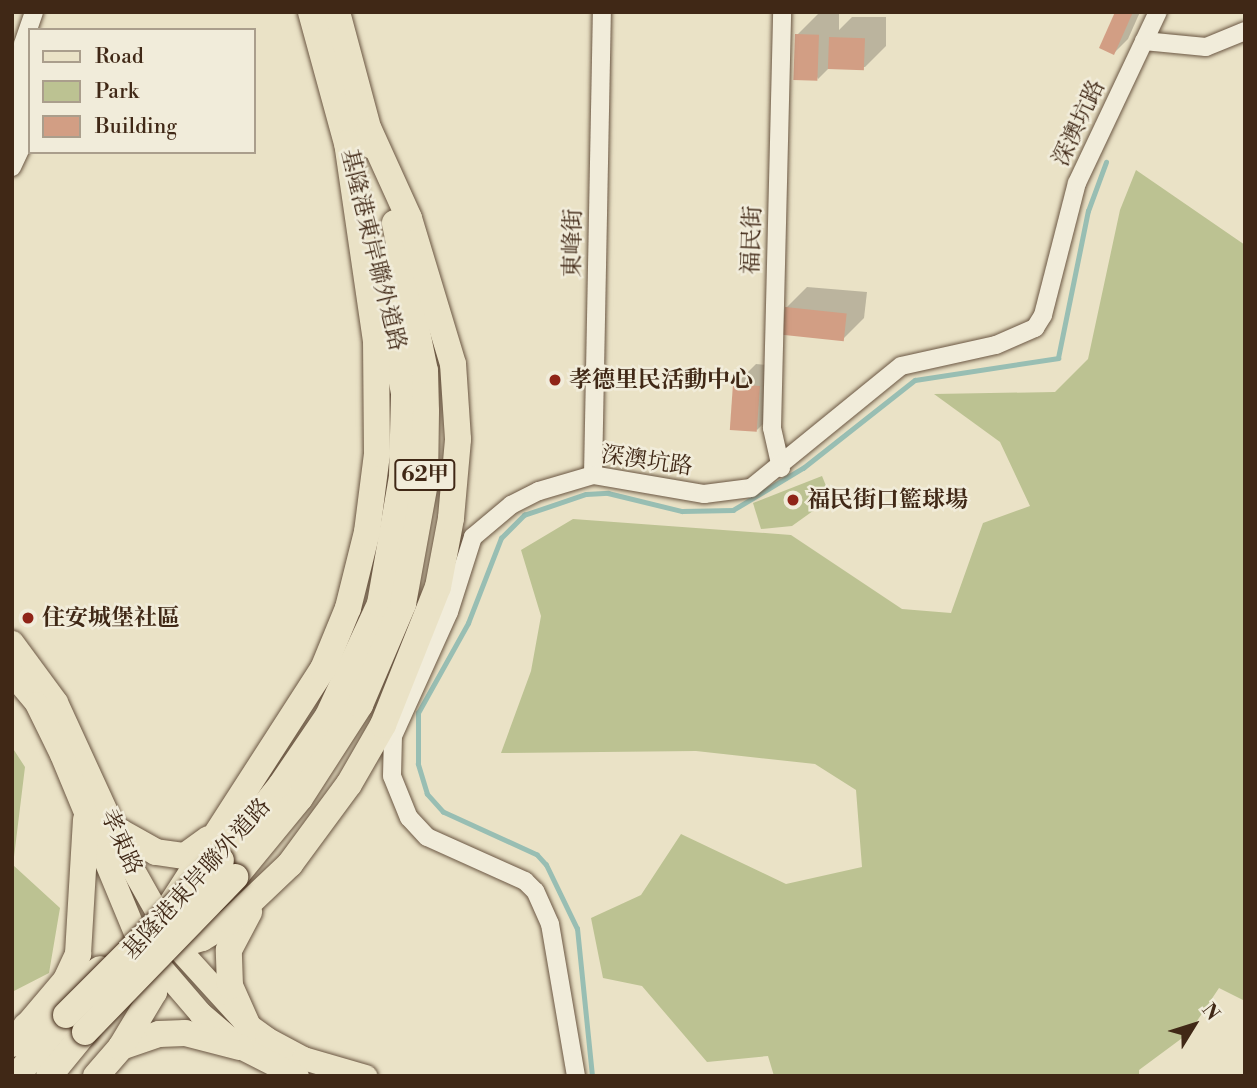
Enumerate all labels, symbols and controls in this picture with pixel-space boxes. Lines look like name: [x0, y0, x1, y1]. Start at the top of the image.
legend: [28, 28, 256, 154]
text: Road: [95, 44, 144, 70]
street label: 深澳坑路: [1047, 75, 1111, 171]
text: Park: [95, 79, 139, 105]
text: Building: [95, 114, 177, 140]
street label: 基隆港東岸聯外道路: [335, 146, 411, 354]
street label: 福民街: [737, 205, 767, 275]
street label: 東峰街: [559, 208, 587, 278]
place label: 孝德里民活動中心: [569, 366, 753, 394]
marker: 孝德里民活動中心: [547, 372, 563, 388]
street label: 深澳坑路: [600, 441, 694, 481]
road number: 62甲: [394, 458, 457, 492]
place label: 福民街口籃球場: [807, 486, 968, 514]
marker: 福民街口籃球場: [785, 492, 801, 508]
place label: 住安城堡社區: [42, 604, 180, 632]
marker: 住安城堡社區: [20, 610, 36, 626]
street label: 基隆港東岸聯外道路: [117, 793, 277, 965]
street label: 孝東路: [94, 805, 148, 879]
north arrow: [1159, 990, 1229, 1060]
text: N: [1196, 999, 1225, 1025]

